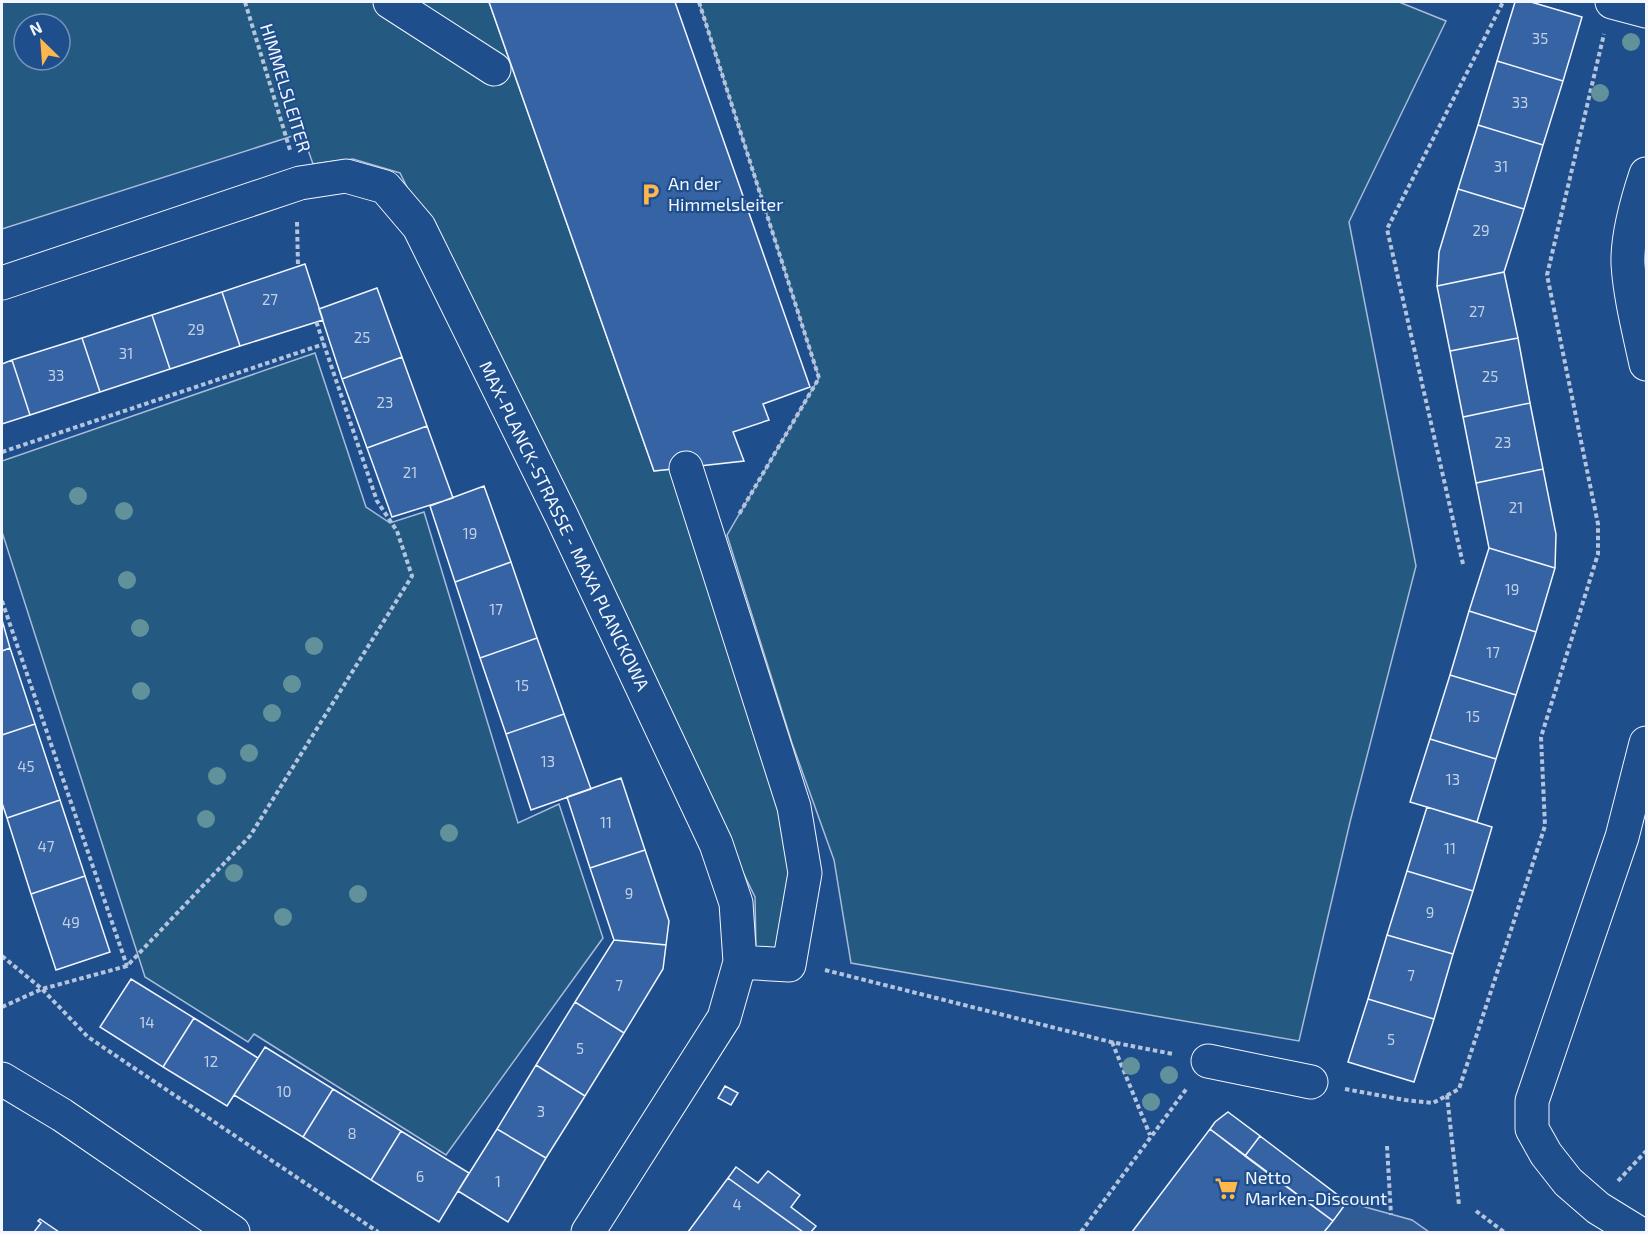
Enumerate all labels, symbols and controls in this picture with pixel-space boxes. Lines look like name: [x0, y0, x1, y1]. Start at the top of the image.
north arrow: [12, 12, 72, 72]
text: N: [26, 17, 45, 39]
street label: HIMMELSLEITER: [256, 21, 316, 155]
house number: 35: [1532, 29, 1548, 47]
house number: 33: [1512, 93, 1528, 111]
house number: 31: [1494, 157, 1508, 175]
place label: An der Himmelsleiter: [668, 172, 783, 215]
parking icon: An der Himmelsleiter: [637, 181, 663, 207]
house number: 29: [1472, 221, 1490, 239]
house number: 27: [262, 290, 278, 308]
house number: 27: [1469, 302, 1485, 320]
house number: 29: [187, 320, 205, 338]
house number: 25: [354, 328, 370, 346]
house number: 31: [119, 344, 133, 362]
street label: MAX-PLANCK-STRASSE - MAXA PLANCKOWA: [475, 357, 655, 695]
house number: 33: [48, 366, 64, 384]
house number: 25: [1482, 367, 1498, 385]
house number: 23: [377, 393, 393, 411]
house number: 23: [1495, 433, 1511, 451]
house number: 21: [403, 463, 417, 481]
house number: 21: [1509, 498, 1523, 516]
house number: 19: [463, 524, 477, 542]
house number: 19: [1505, 580, 1519, 598]
house number: 17: [489, 600, 503, 618]
house number: 17: [1486, 643, 1500, 661]
house number: 15: [515, 676, 529, 694]
house number: 15: [1466, 707, 1480, 725]
house number: 13: [541, 752, 555, 770]
house number: 45: [17, 757, 35, 775]
house number: 13: [1446, 770, 1460, 788]
house number: 11: [600, 813, 612, 831]
house number: 47: [38, 837, 55, 855]
house number: 11: [1444, 839, 1456, 857]
house number: 9: [625, 884, 633, 902]
house number: 9: [1426, 903, 1434, 921]
house number: 49: [62, 913, 80, 931]
house number: 7: [1407, 966, 1415, 984]
house number: 7: [615, 976, 623, 994]
house number: 14: [139, 1013, 155, 1031]
house number: 5: [1387, 1030, 1395, 1048]
house number: 5: [576, 1039, 584, 1057]
house number: 12: [204, 1052, 218, 1070]
house number: 10: [276, 1082, 292, 1100]
house number: 3: [537, 1102, 545, 1120]
house number: 8: [347, 1124, 357, 1142]
place label: Netto Marken-Discount: [1245, 1166, 1387, 1209]
house number: 6: [416, 1167, 424, 1185]
house number: 1: [495, 1172, 501, 1190]
supermarket icon: Netto Marken-Discount: [1214, 1175, 1240, 1201]
house number: 4: [732, 1195, 742, 1213]

